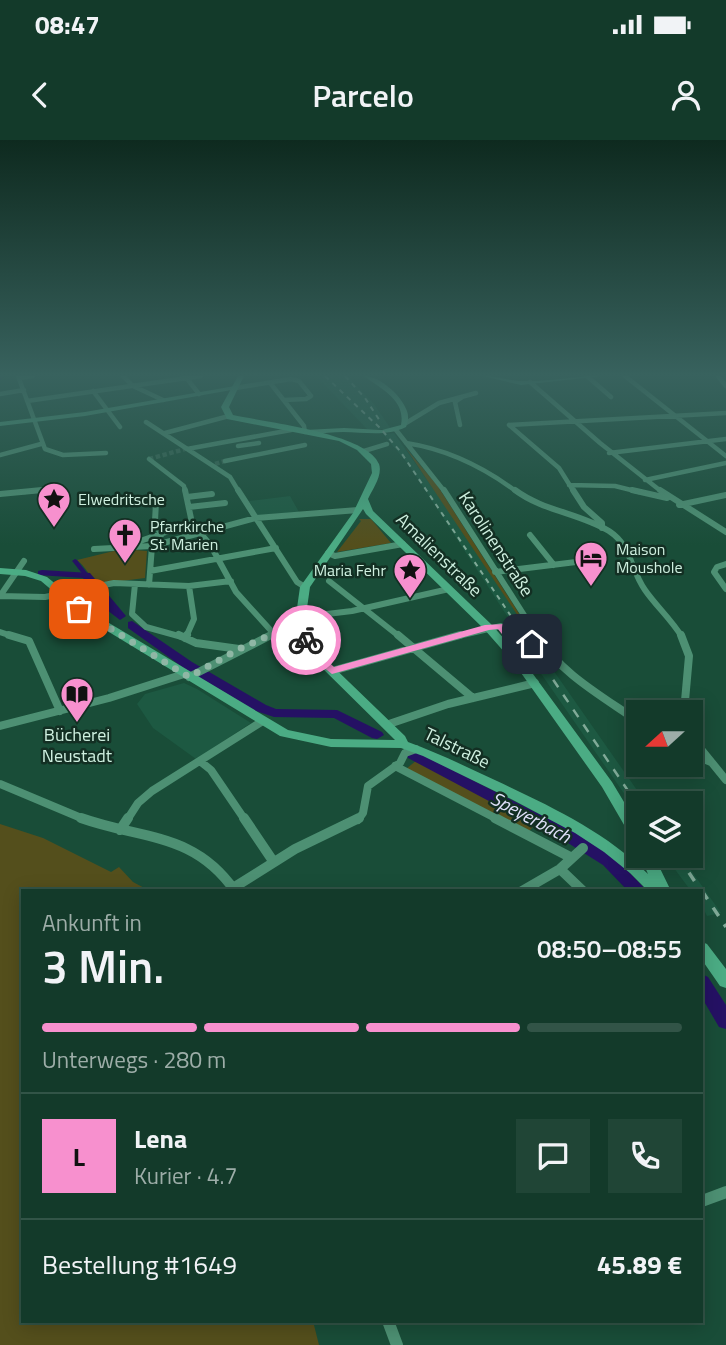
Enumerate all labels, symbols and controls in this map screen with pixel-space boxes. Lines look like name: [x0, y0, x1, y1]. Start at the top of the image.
text: 08:47: [35, 5, 100, 44]
text: Parcelo: [312, 71, 414, 119]
icon: back: [21, 76, 59, 114]
icon: person: [667, 76, 705, 114]
place icon: Elwedritsche: [35, 480, 73, 529]
street label: Karolinenstraße: [452, 486, 541, 602]
place label: Elwedritsche: [78, 487, 165, 511]
street label: Amalienstraße: [390, 506, 489, 603]
place label: Pfarrkirche St. Marien: [150, 514, 224, 556]
church icon: Pfarrkirche St. Marien: [106, 516, 144, 565]
place label: Maison Moushole: [616, 537, 683, 579]
hotel icon: Maison Moushole: [572, 539, 610, 588]
place icon: Maria Fehr: [391, 551, 429, 600]
place label: Maria Fehr: [314, 558, 386, 582]
pin: [49, 579, 109, 639]
icon: bag: [60, 590, 98, 628]
courier: [271, 605, 341, 675]
pin: [502, 614, 562, 674]
icon: bike: [287, 621, 325, 659]
icon: home: [513, 625, 551, 663]
library icon: Bücherei Neustadt: [58, 675, 96, 724]
north arrow: [626, 700, 704, 777]
map controls: [626, 700, 703, 868]
street label: Talstraße: [420, 720, 495, 775]
place label: Bücherei Neustadt: [42, 721, 113, 769]
water label: Speyerbach: [486, 783, 577, 850]
button: layers: [626, 791, 703, 868]
text: Ankunft in: [42, 905, 142, 940]
text: 08:50–08:55: [537, 929, 682, 968]
text: 3 Min.: [42, 931, 164, 1001]
text: Unterwegs · 280 m: [42, 1042, 226, 1077]
text: Lena: [134, 1119, 187, 1158]
button: chat: [516, 1119, 590, 1193]
button: phone: [608, 1119, 682, 1193]
text: L: [73, 1137, 85, 1176]
text: Kurier · 4.7: [134, 1158, 237, 1193]
text: Bestellung #1649: [42, 1245, 237, 1284]
text: 45.89 €: [597, 1245, 682, 1284]

